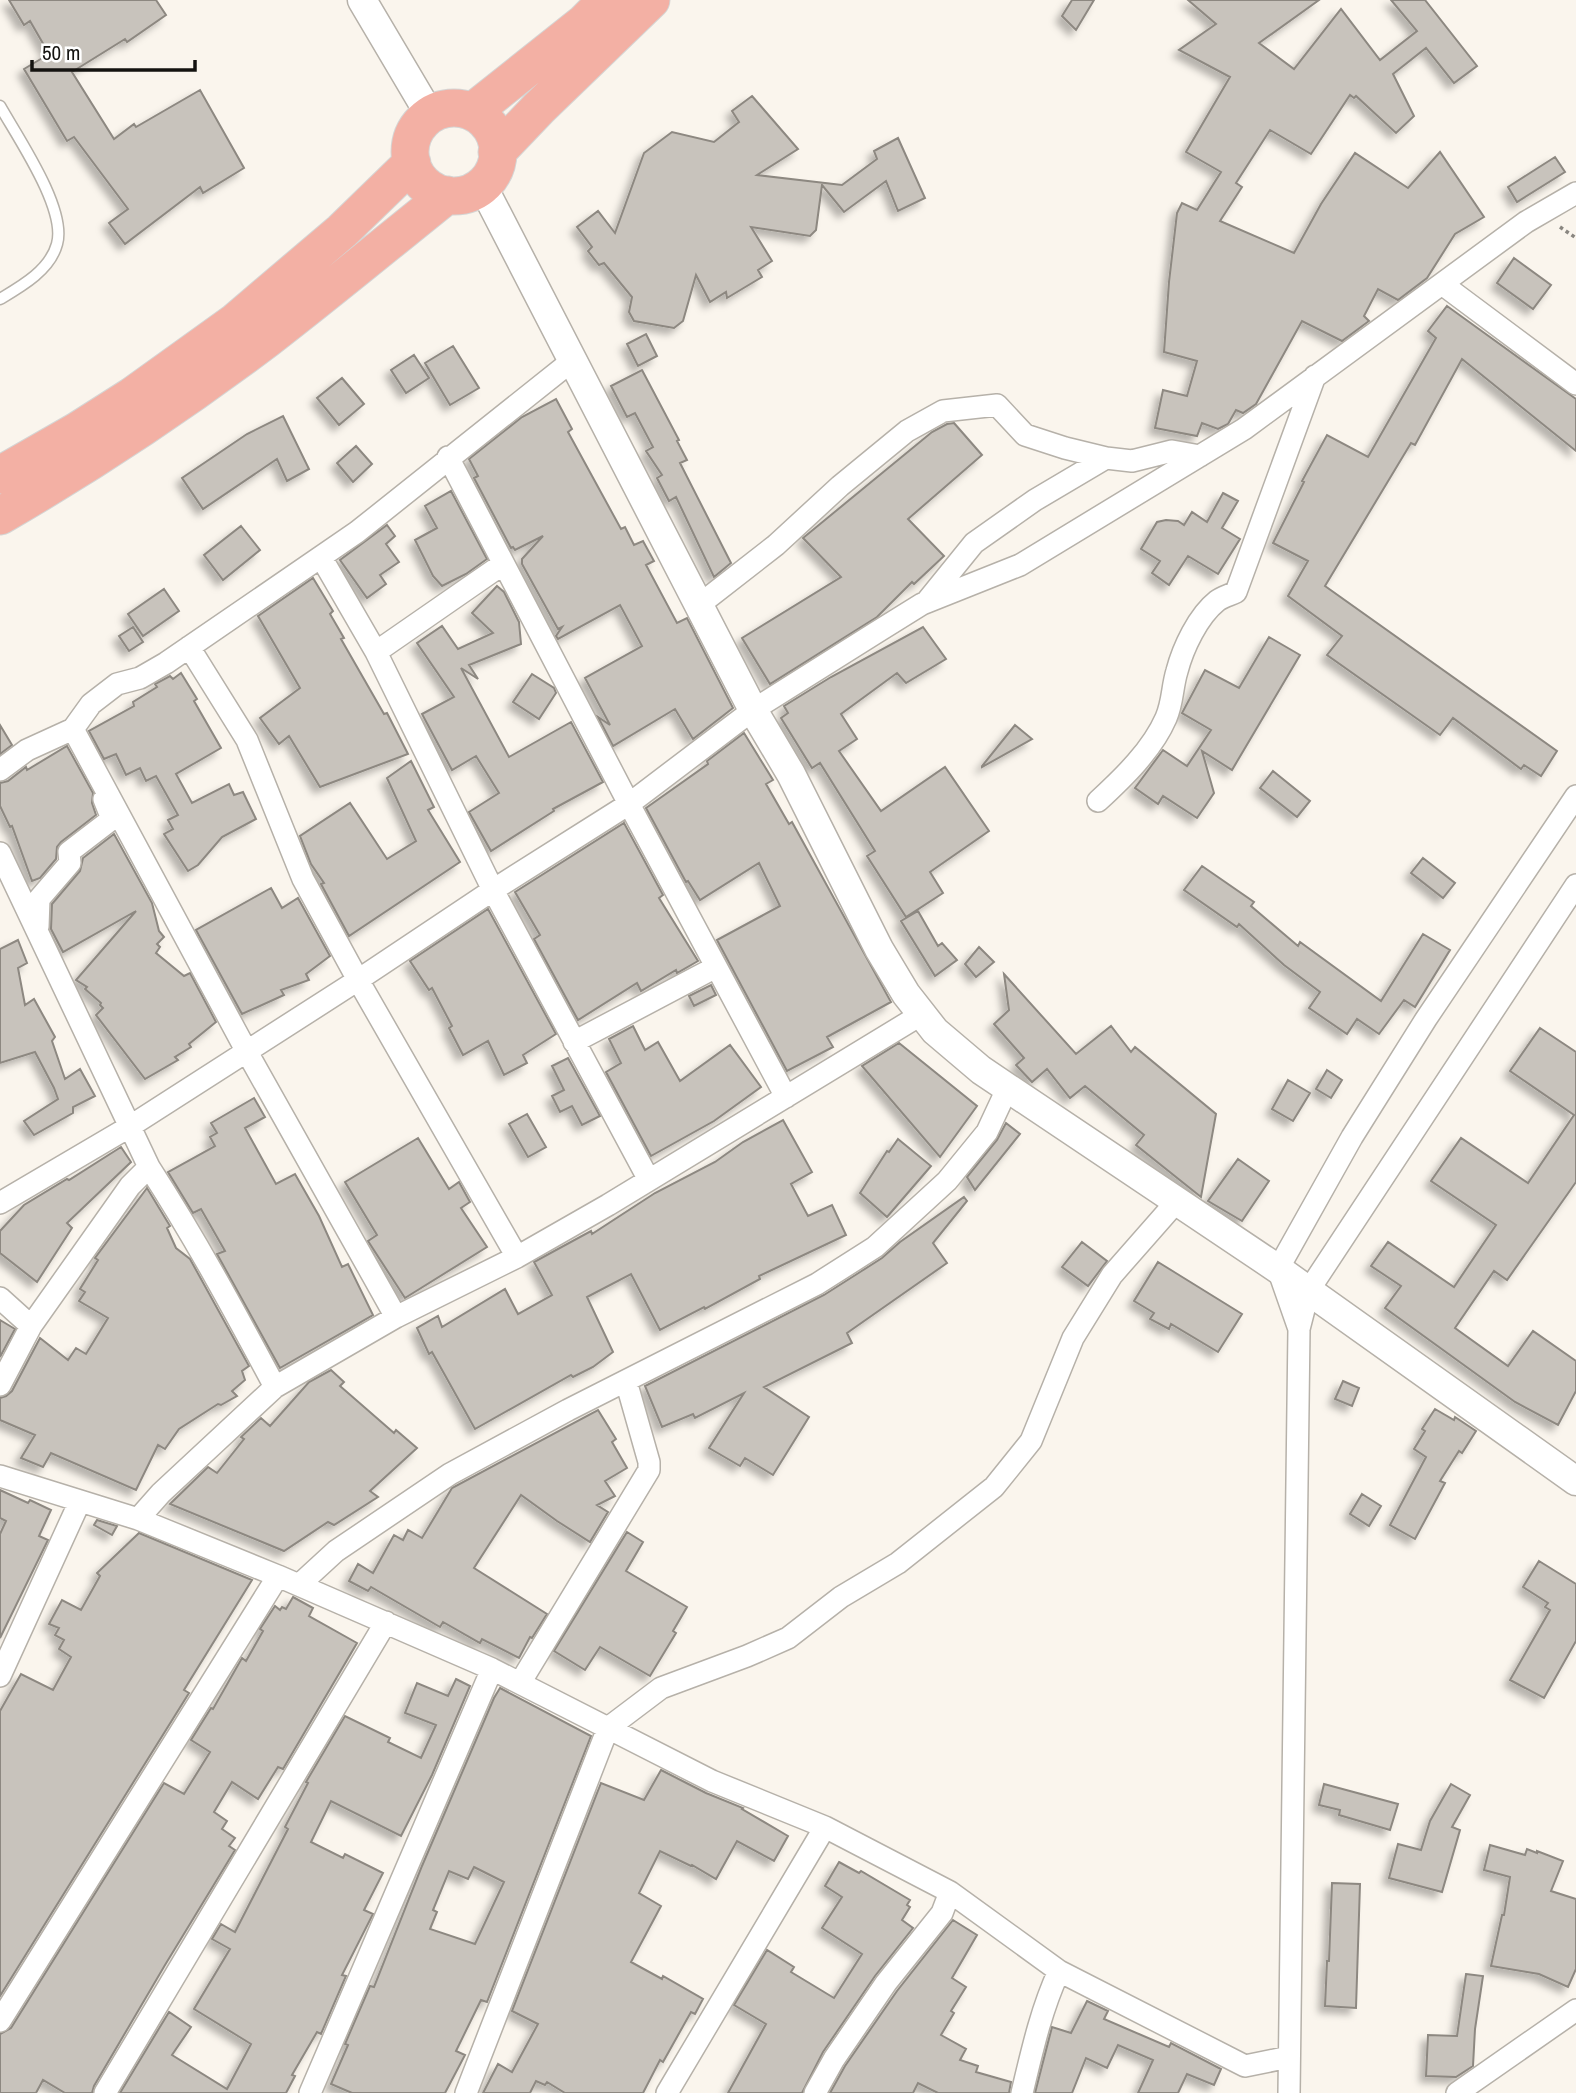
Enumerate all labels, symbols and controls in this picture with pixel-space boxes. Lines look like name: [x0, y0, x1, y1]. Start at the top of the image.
scale bar: [32, 28, 194, 72]
text: 50 m: [42, 38, 80, 67]

